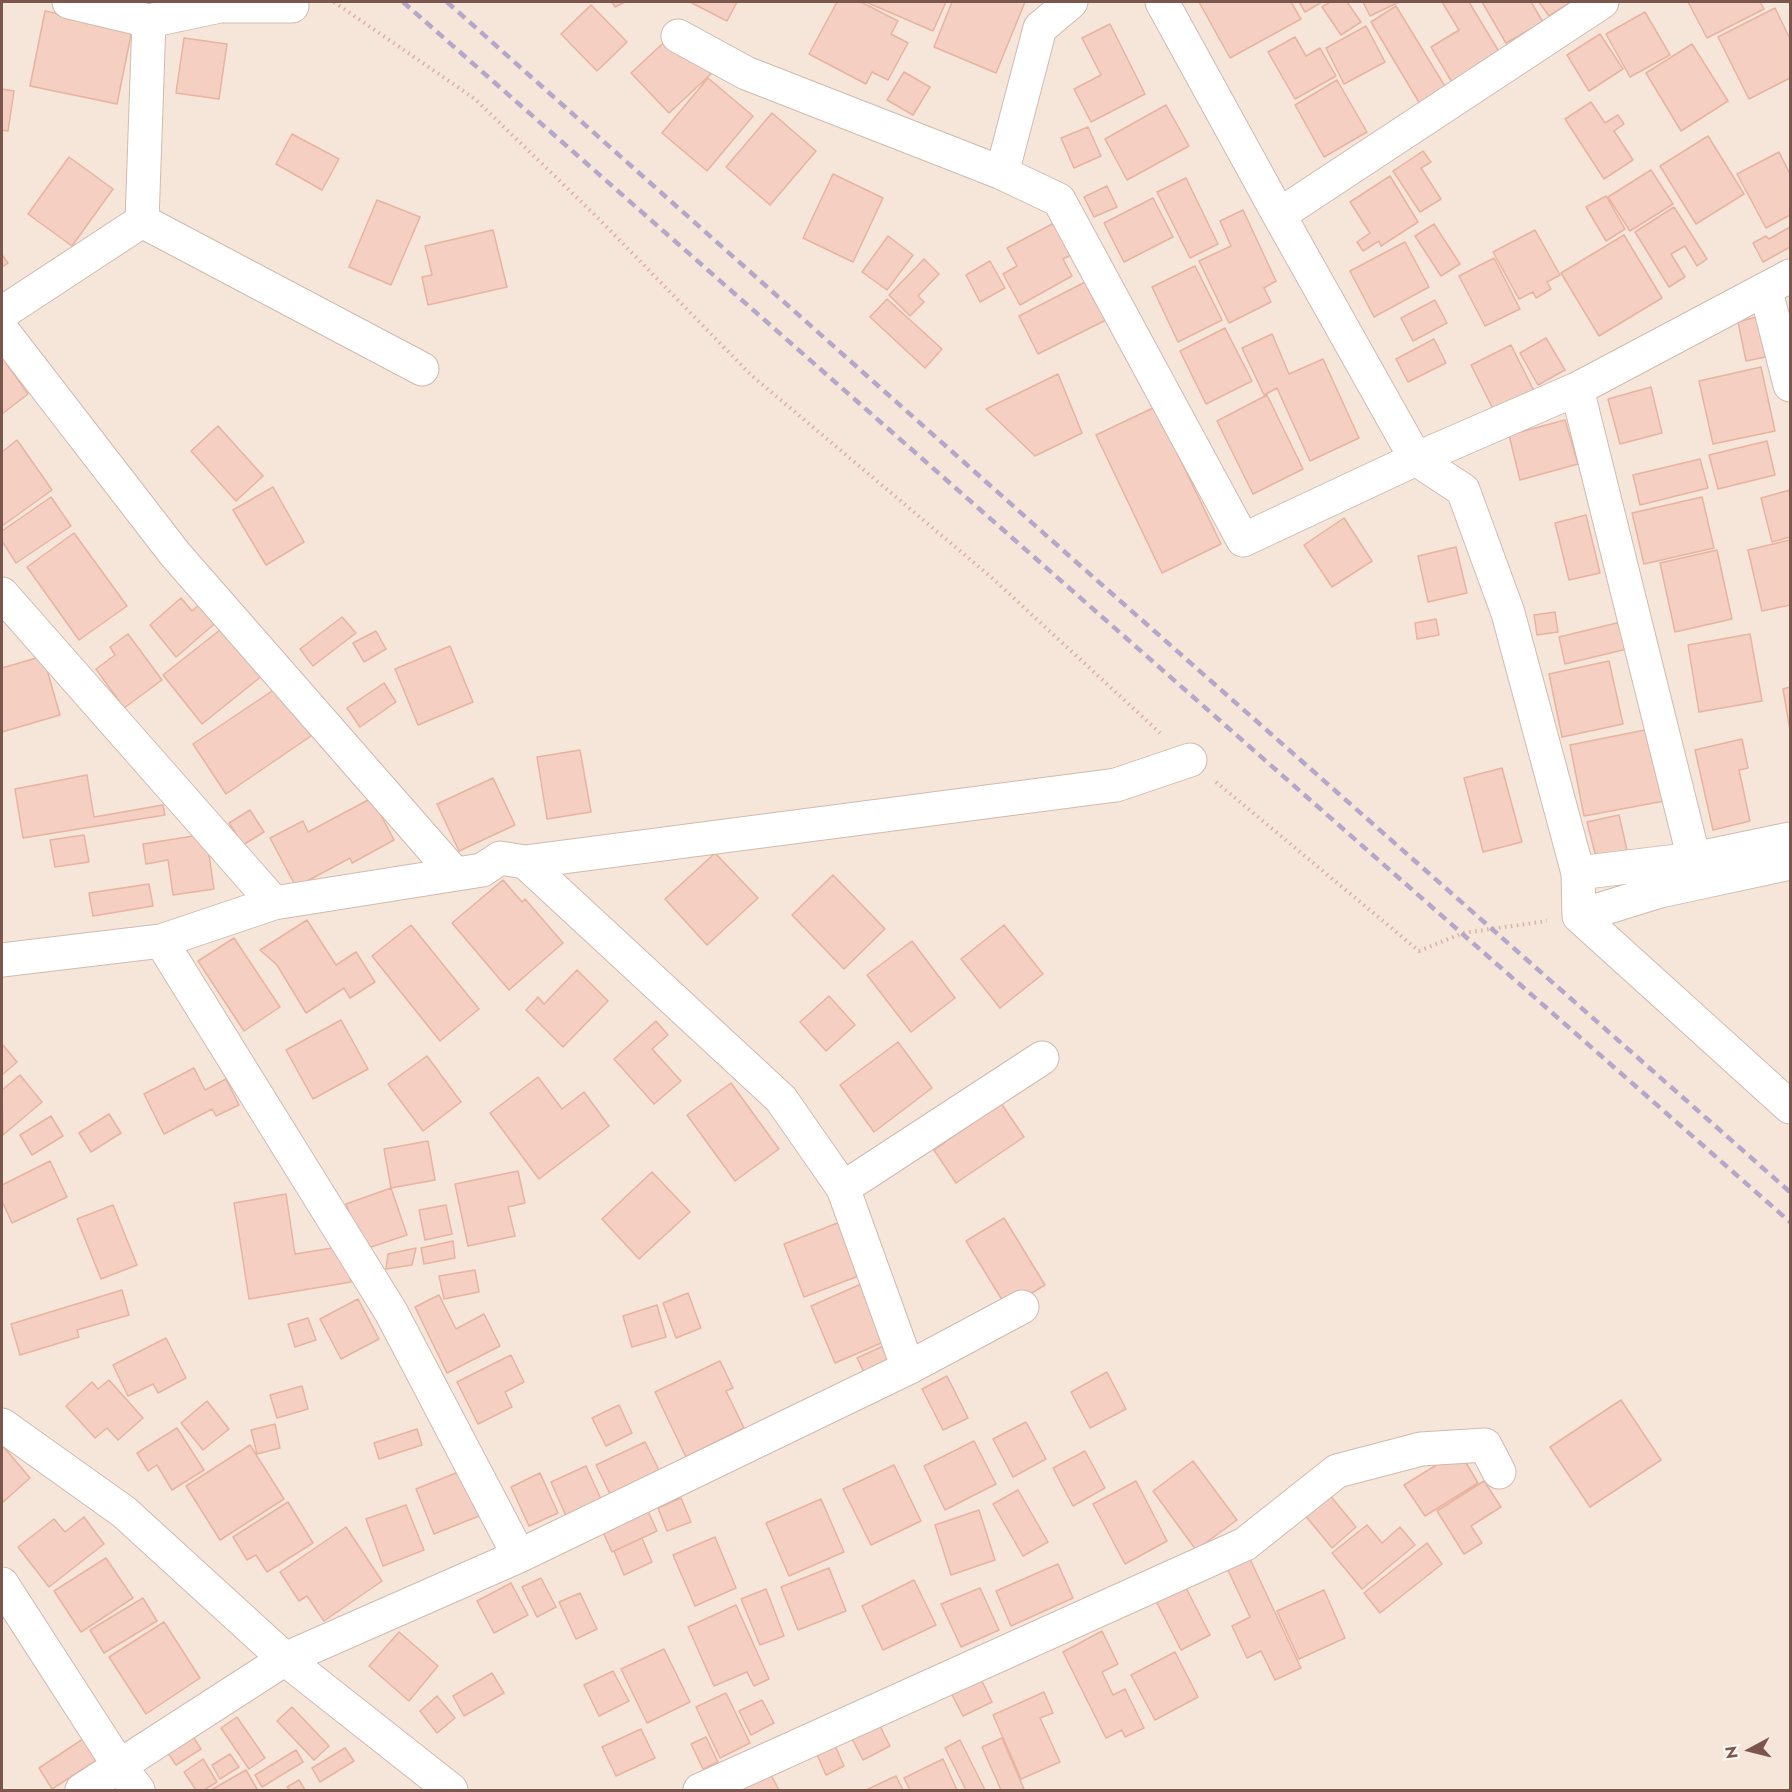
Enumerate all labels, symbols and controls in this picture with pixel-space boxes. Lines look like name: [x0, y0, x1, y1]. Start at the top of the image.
north arrow: [1720, 1720, 1780, 1780]
text: N: [1719, 1745, 1744, 1760]

